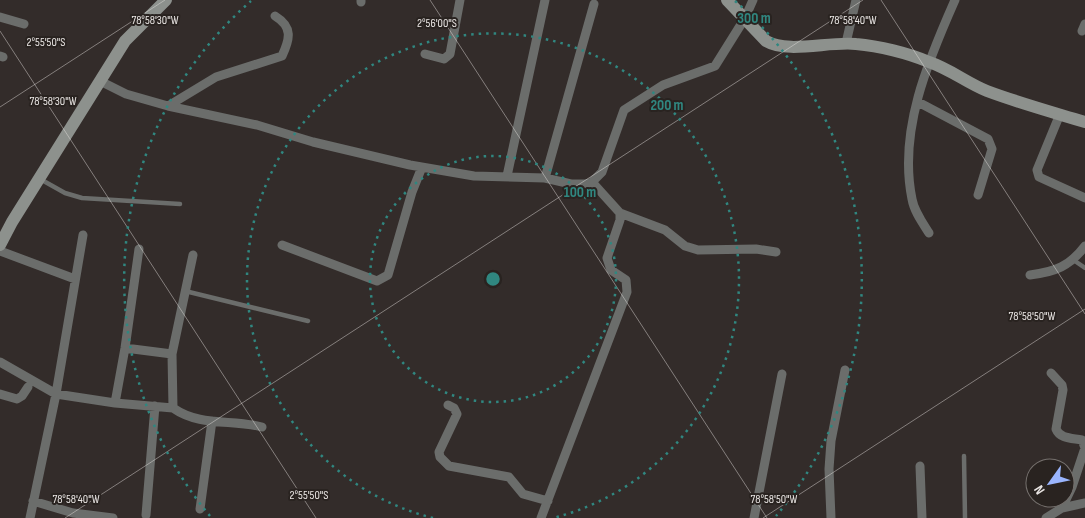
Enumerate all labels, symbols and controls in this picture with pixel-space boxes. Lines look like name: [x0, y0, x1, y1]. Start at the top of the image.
text: 300 m: [737, 9, 771, 28]
text: 78°58'30"W: [132, 13, 179, 28]
text: 78°58'40"W: [830, 13, 877, 28]
text: 2°56'00"S: [417, 16, 457, 31]
text: 2°55'50"S: [27, 35, 65, 50]
text: 78°58'30"W: [30, 94, 77, 109]
text: 200 m: [650, 96, 684, 115]
text: 100 m: [564, 183, 596, 202]
centre of rings: [484, 270, 502, 288]
text: 78°58'50"W: [1009, 309, 1056, 324]
north arrow: [1025, 458, 1075, 508]
text: N: [1030, 482, 1049, 498]
text: 2°55'50"S: [290, 488, 328, 503]
text: 78°58'40"W: [53, 492, 100, 507]
text: 78°58'50"W: [751, 492, 798, 507]

